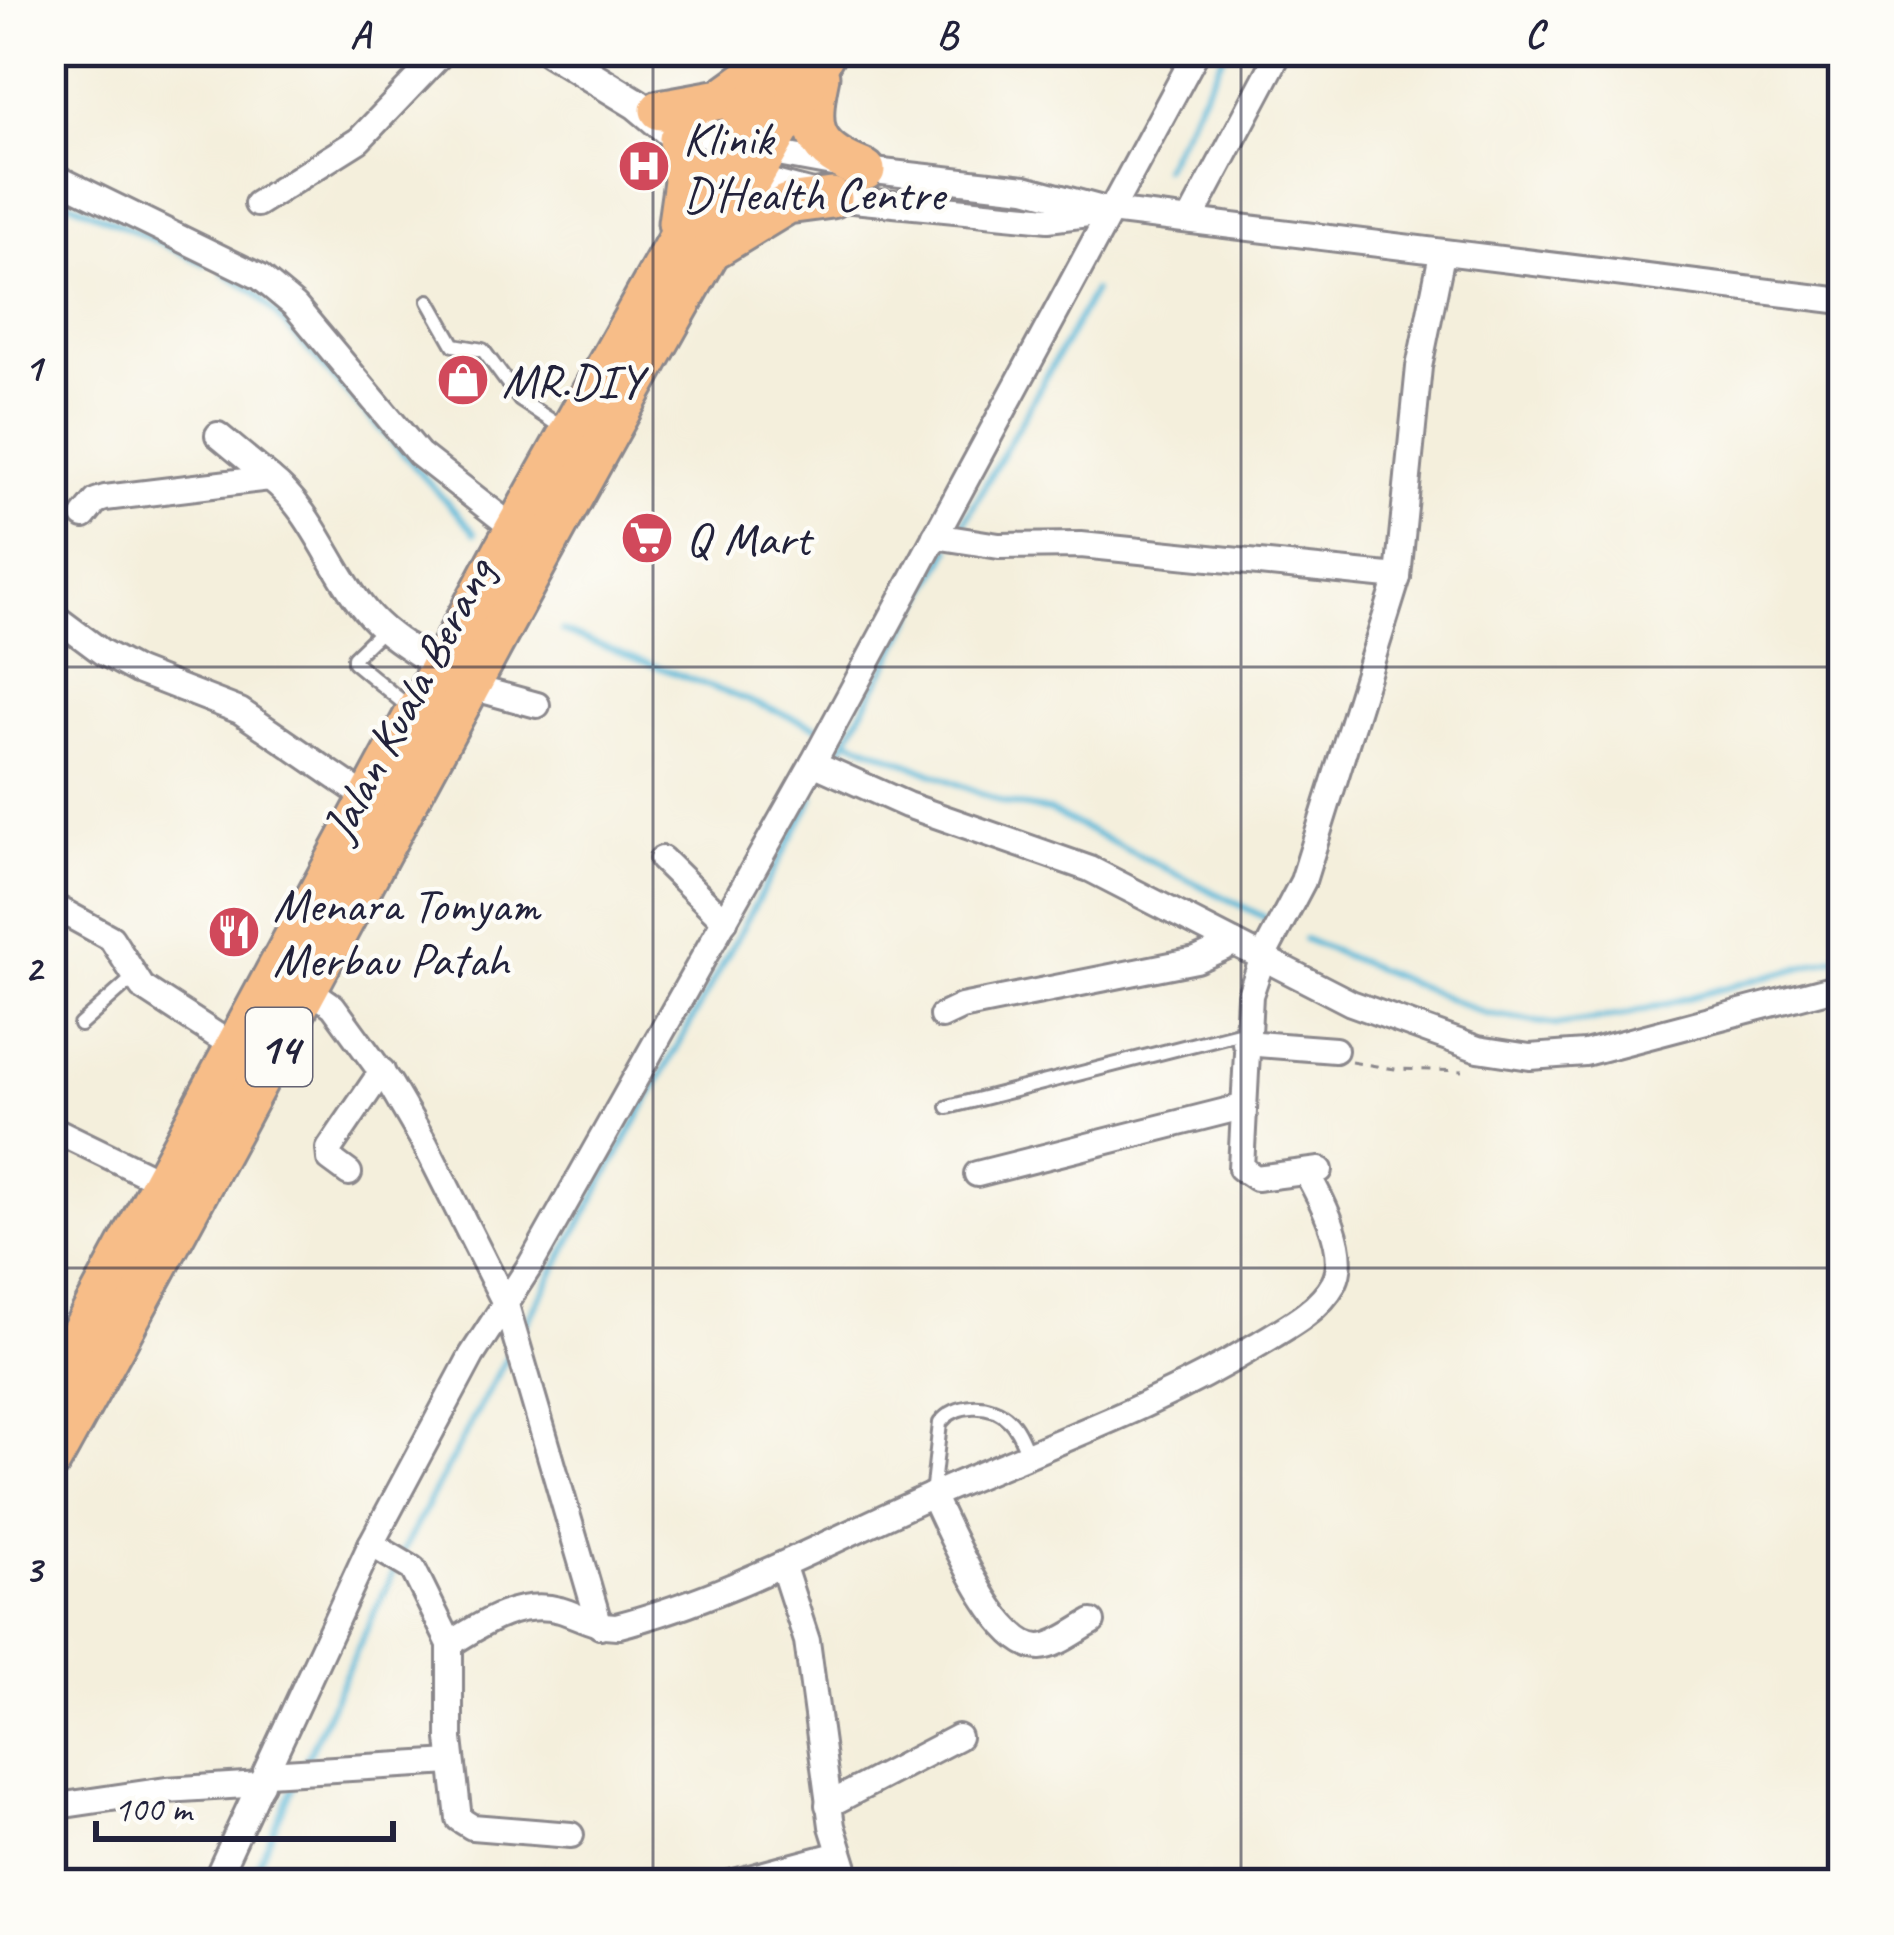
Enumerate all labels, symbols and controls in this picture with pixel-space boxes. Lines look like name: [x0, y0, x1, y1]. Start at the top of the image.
text: A: [350, 10, 373, 59]
text: B: [937, 10, 961, 59]
text: C: [1525, 10, 1549, 59]
place label: Klinik D'Health Centre: [683, 109, 948, 224]
hospital icon: Klinik D'Health Centre: [616, 138, 672, 194]
text: 1: [24, 343, 46, 392]
place label: MR.DIY: [502, 351, 649, 411]
shop icon: MR.DIY: [435, 352, 491, 408]
place label: Q Mart: [686, 509, 815, 569]
supermarket icon: Q Mart: [619, 510, 675, 566]
street label: Jalan Kuala Berang: [307, 545, 509, 853]
place label: Menara Tomyam Merbau Patah: [273, 875, 542, 990]
restaurant icon: Menara Tomyam Merbau Patah: [206, 904, 262, 960]
text: 2: [24, 944, 45, 993]
road number: 14: [246, 1008, 312, 1086]
text: 3: [24, 1545, 45, 1594]
scale bar: [96, 1767, 393, 1841]
text: 100 m: [114, 1786, 194, 1832]

